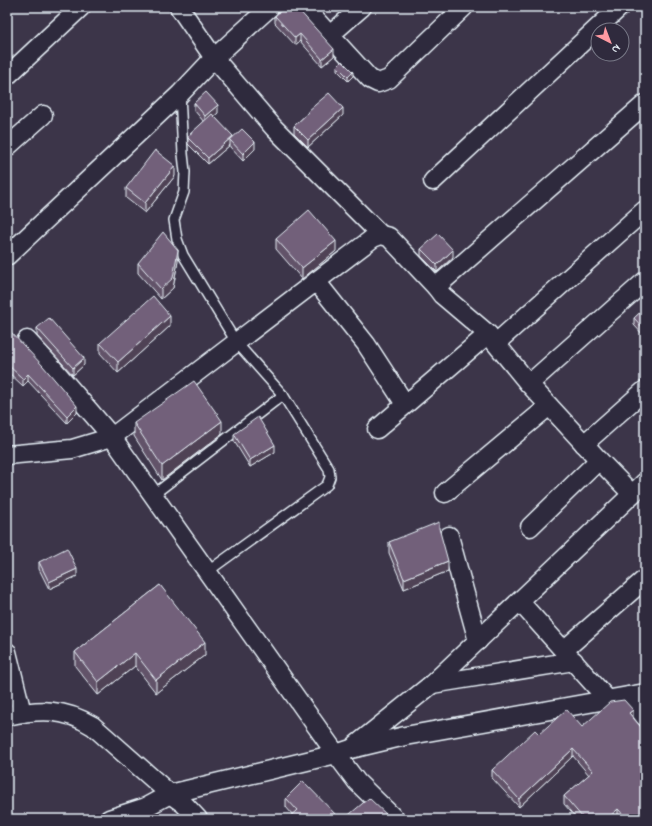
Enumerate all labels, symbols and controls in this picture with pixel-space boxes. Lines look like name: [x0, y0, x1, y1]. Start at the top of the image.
north arrow: [590, 22, 630, 62]
text: N: [608, 40, 624, 57]

